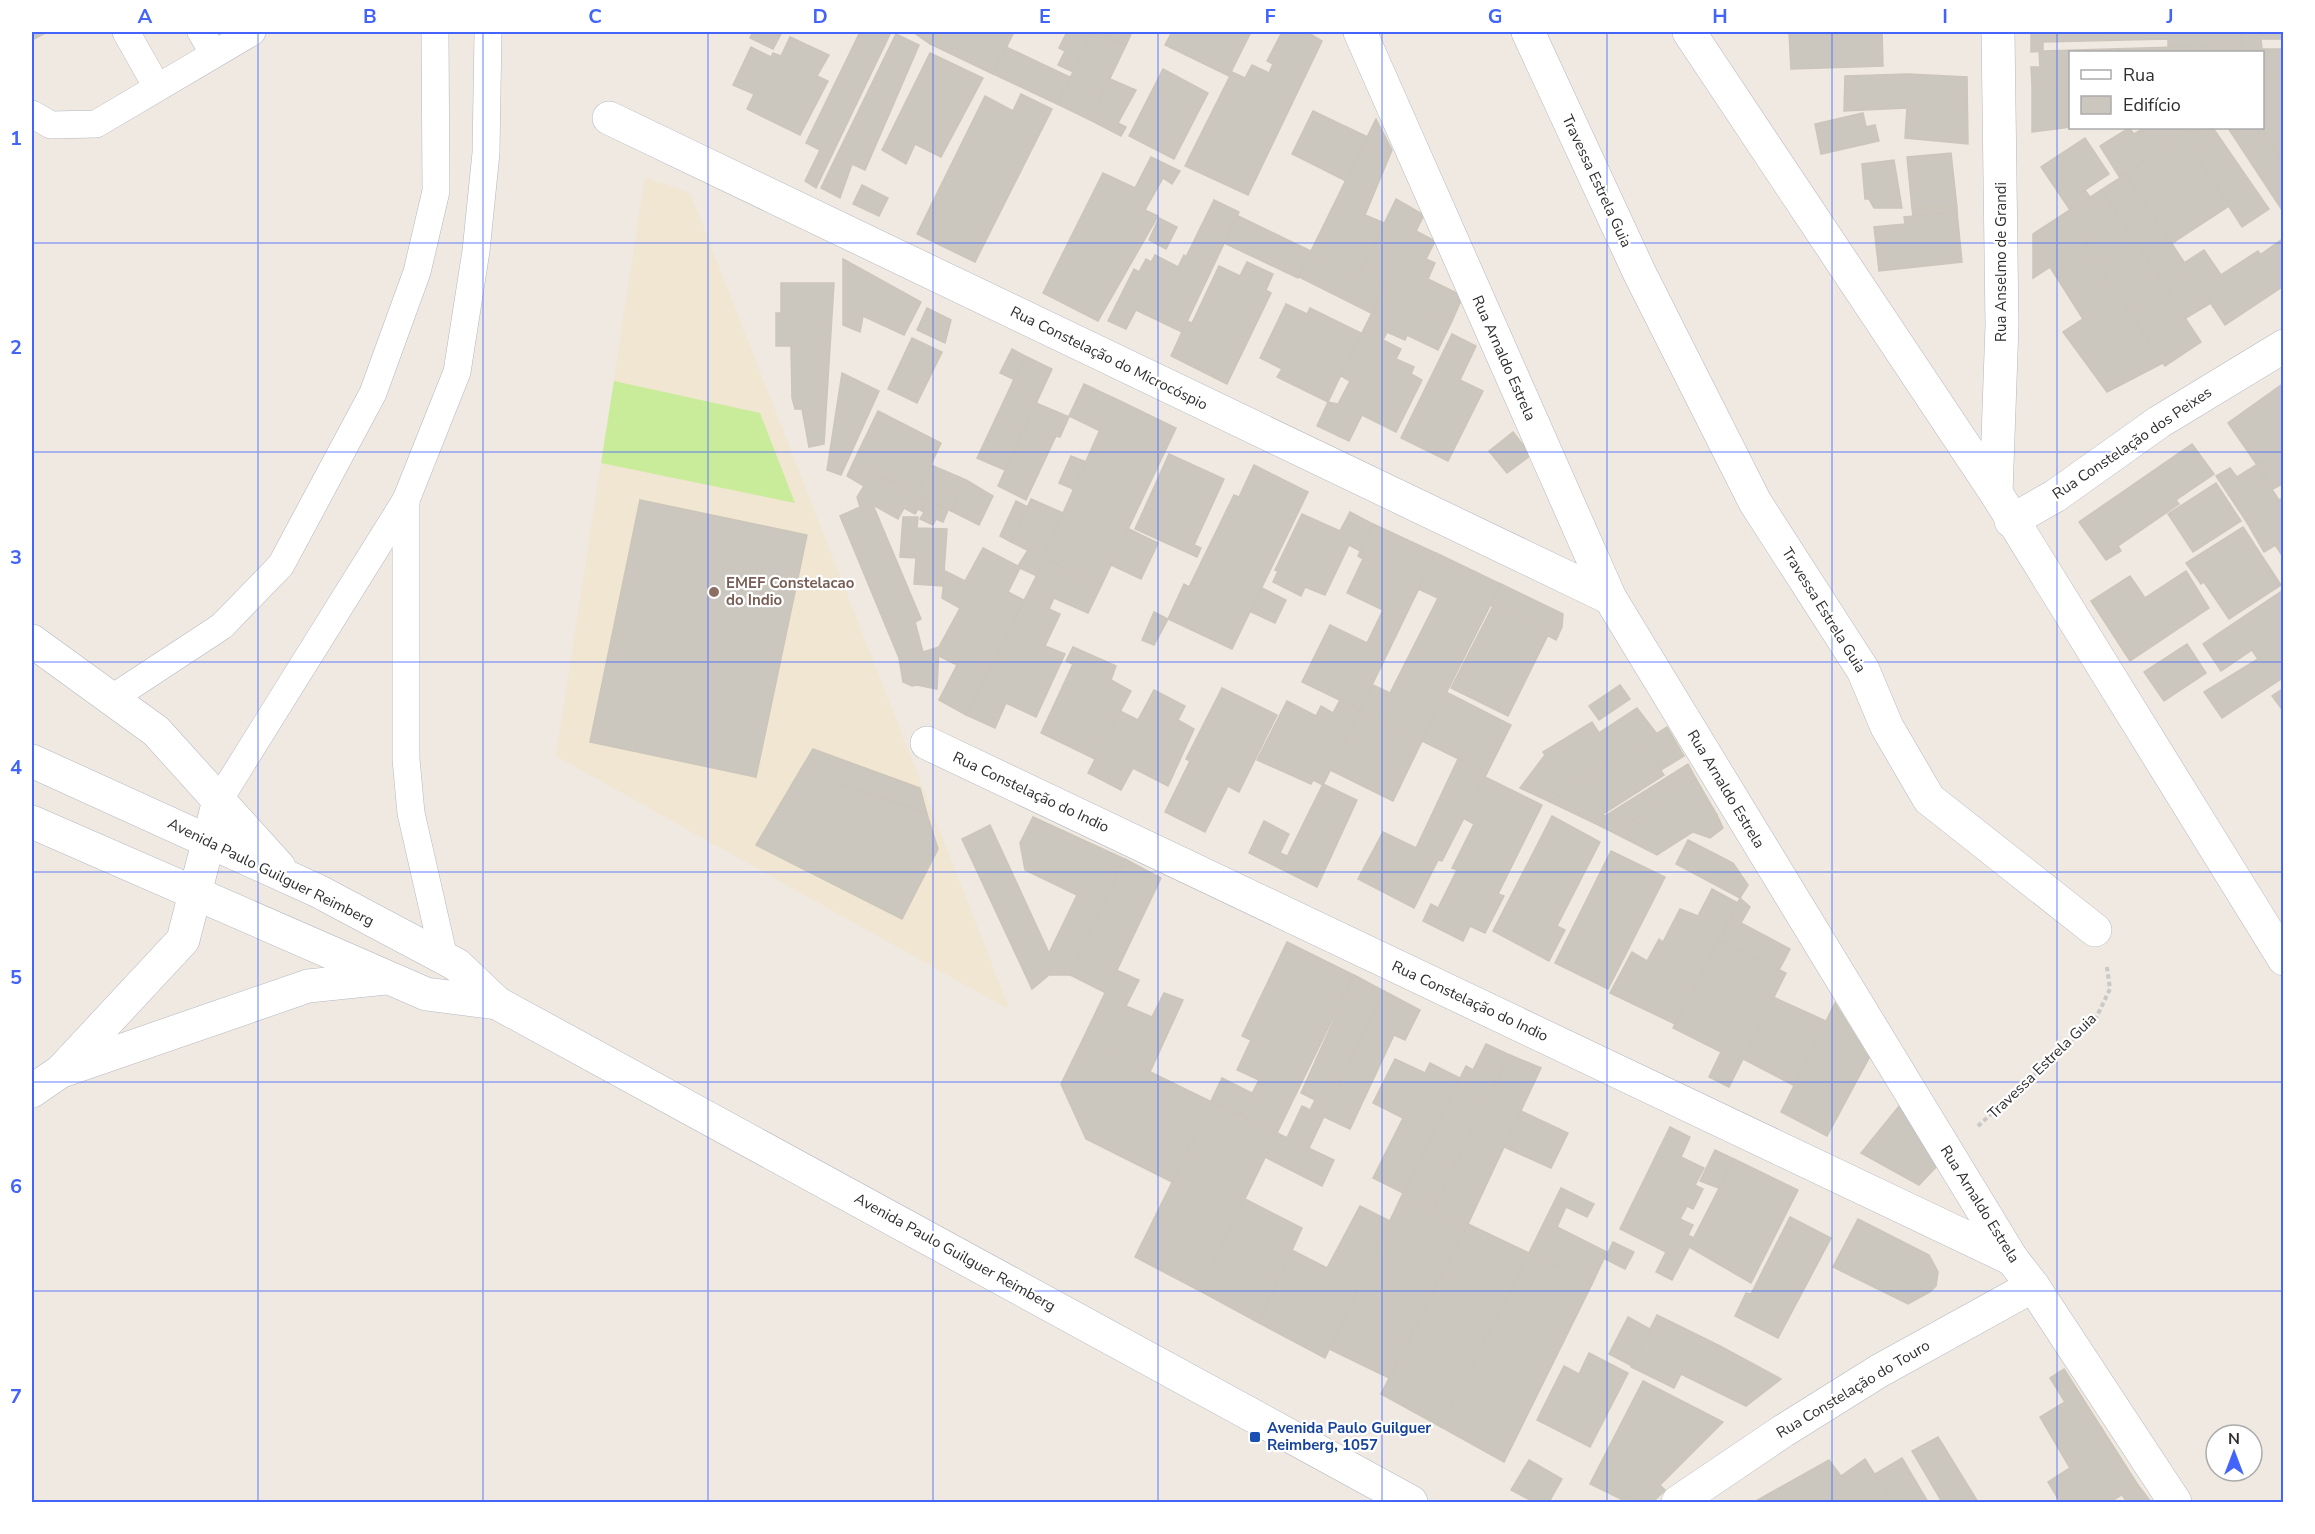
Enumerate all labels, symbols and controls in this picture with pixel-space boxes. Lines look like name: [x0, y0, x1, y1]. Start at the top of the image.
text: A: [138, 3, 153, 30]
text: B: [363, 3, 377, 30]
text: C: [588, 3, 602, 30]
text: D: [812, 3, 828, 30]
text: E: [1039, 3, 1051, 30]
text: F: [1264, 3, 1276, 30]
text: G: [1488, 3, 1502, 30]
text: H: [1712, 3, 1728, 30]
text: I: [1942, 3, 1948, 30]
text: J: [2165, 3, 2174, 30]
legend: [2069, 51, 2264, 129]
text: Rua: [2123, 63, 2155, 87]
text: Edifício: [2123, 93, 2181, 117]
street label: Travessa Estrela Guia: [1557, 111, 1637, 251]
text: 1: [10, 125, 22, 152]
street label: Rua Anselmo de Grandi: [1991, 182, 2011, 342]
street label: Rua Arnaldo Estrela: [1467, 292, 1541, 424]
street label: Rua Constelação do Microcóspio: [1007, 301, 1211, 415]
text: 2: [10, 334, 22, 361]
street label: Rua Constelação dos Peixes: [2048, 382, 2216, 504]
text: 3: [10, 544, 22, 571]
street label: Travessa Estrela Guia: [1777, 544, 1871, 676]
place label: EMEF Constelacao do Indio: [726, 573, 855, 610]
marker: EMEF Constelacao do Indio: [707, 585, 721, 599]
street label: Rua Arnaldo Estrela: [1683, 726, 1769, 852]
street label: Rua Constelação do Indio: [950, 747, 1112, 837]
text: 4: [10, 754, 22, 781]
street label: Avenida Paulo Guilguer Reimberg: [164, 813, 378, 931]
street label: Rua Constelação do Indio: [1389, 956, 1551, 1046]
text: 5: [10, 964, 22, 991]
street label: Travessa Estrela Guia: [1983, 1009, 2101, 1123]
street label: Rua Arnaldo Estrela: [1936, 1141, 2024, 1267]
text: 6: [10, 1173, 22, 1200]
street label: Avenida Paulo Guilguer Reimberg: [851, 1188, 1059, 1316]
street label: Rua Constelação do Touro: [1773, 1335, 1933, 1443]
text: 7: [10, 1383, 22, 1410]
place label: Avenida Paulo Guilguer Reimberg, 1057: [1267, 1418, 1431, 1455]
north arrow: [2204, 1423, 2264, 1483]
text: N: [2228, 1428, 2240, 1450]
marker: Avenida Paulo Guilguer Reimberg, 1057: [1248, 1430, 1262, 1444]

